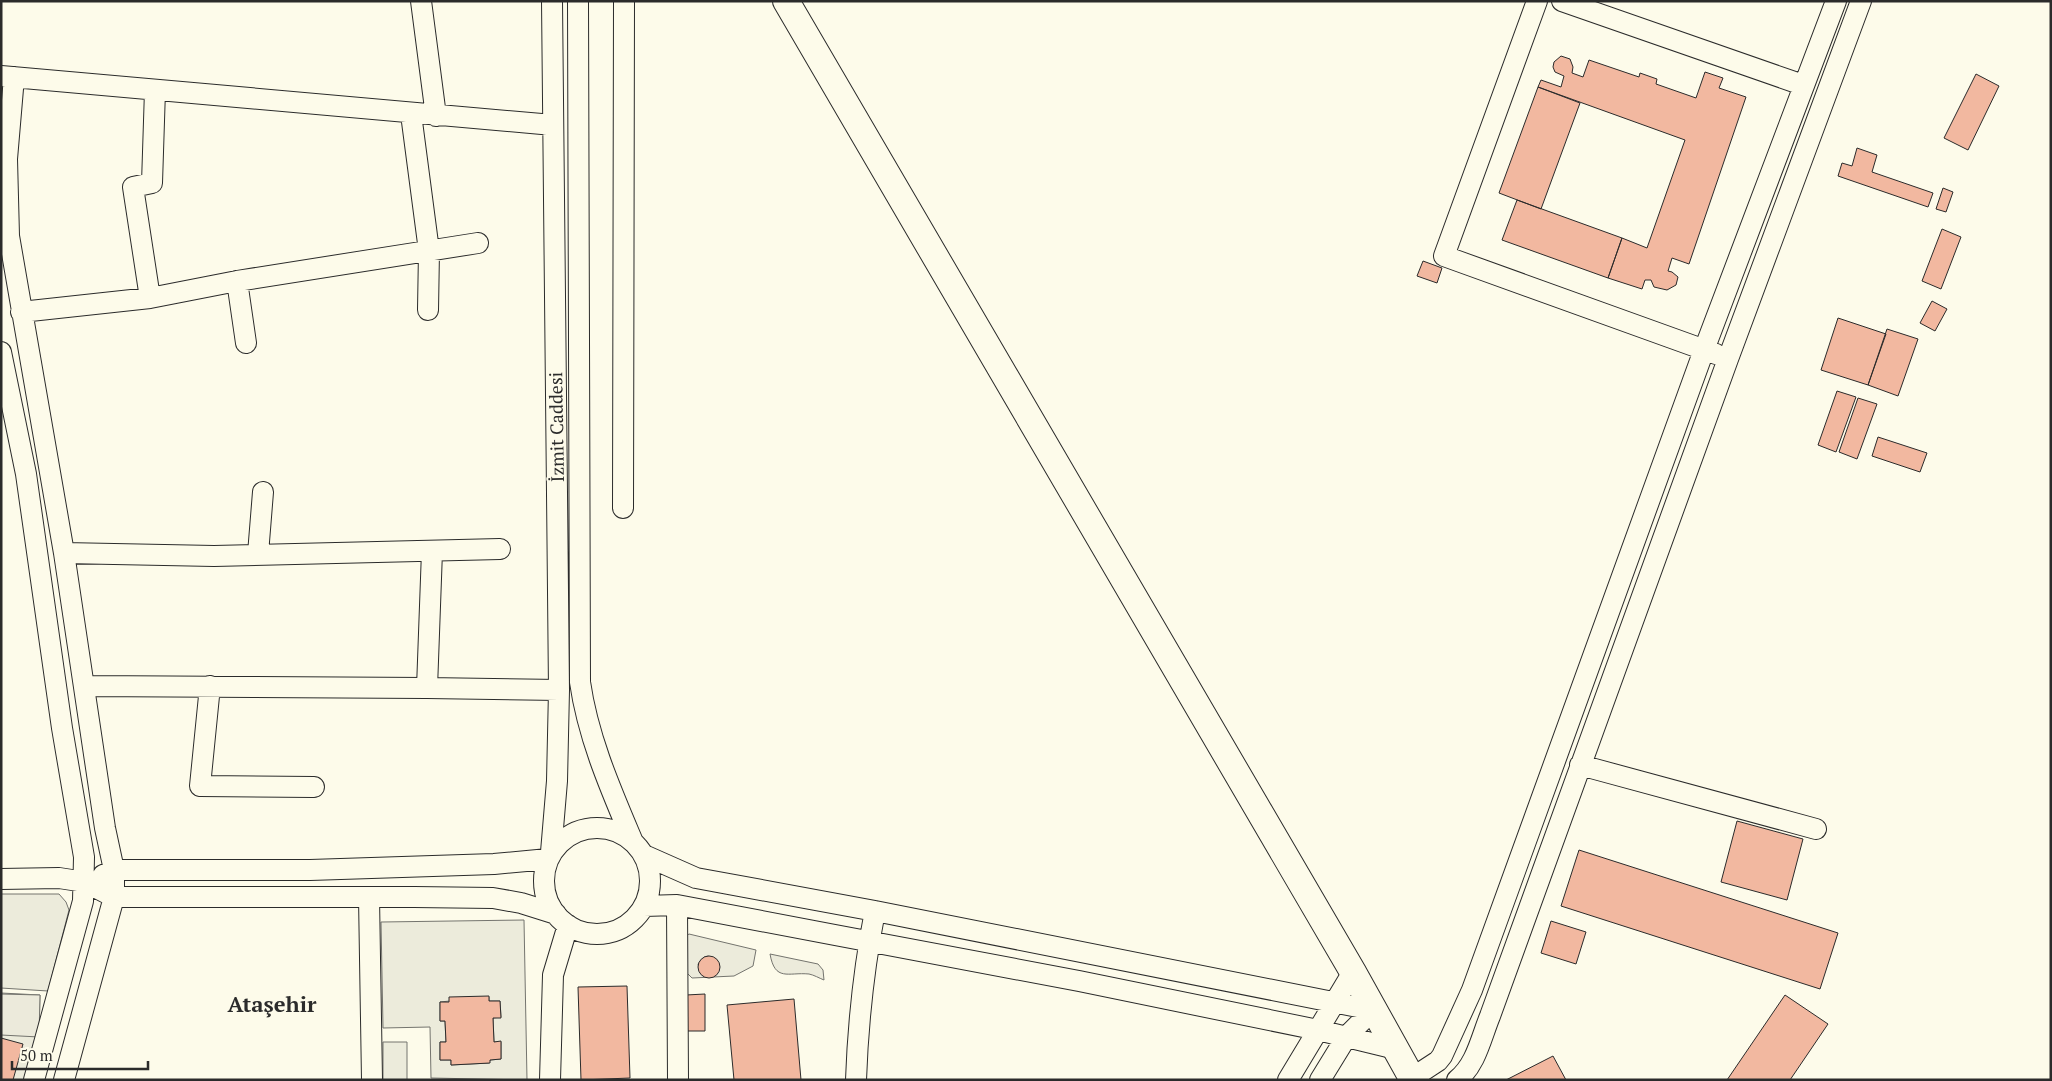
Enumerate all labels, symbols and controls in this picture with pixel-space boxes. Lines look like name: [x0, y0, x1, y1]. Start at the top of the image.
street label: İzmit Caddesi: [543, 372, 569, 482]
district label: Ataşehir: [228, 989, 317, 1018]
scale bar: [12, 1038, 149, 1070]
text: 50 m: [20, 1045, 53, 1065]

